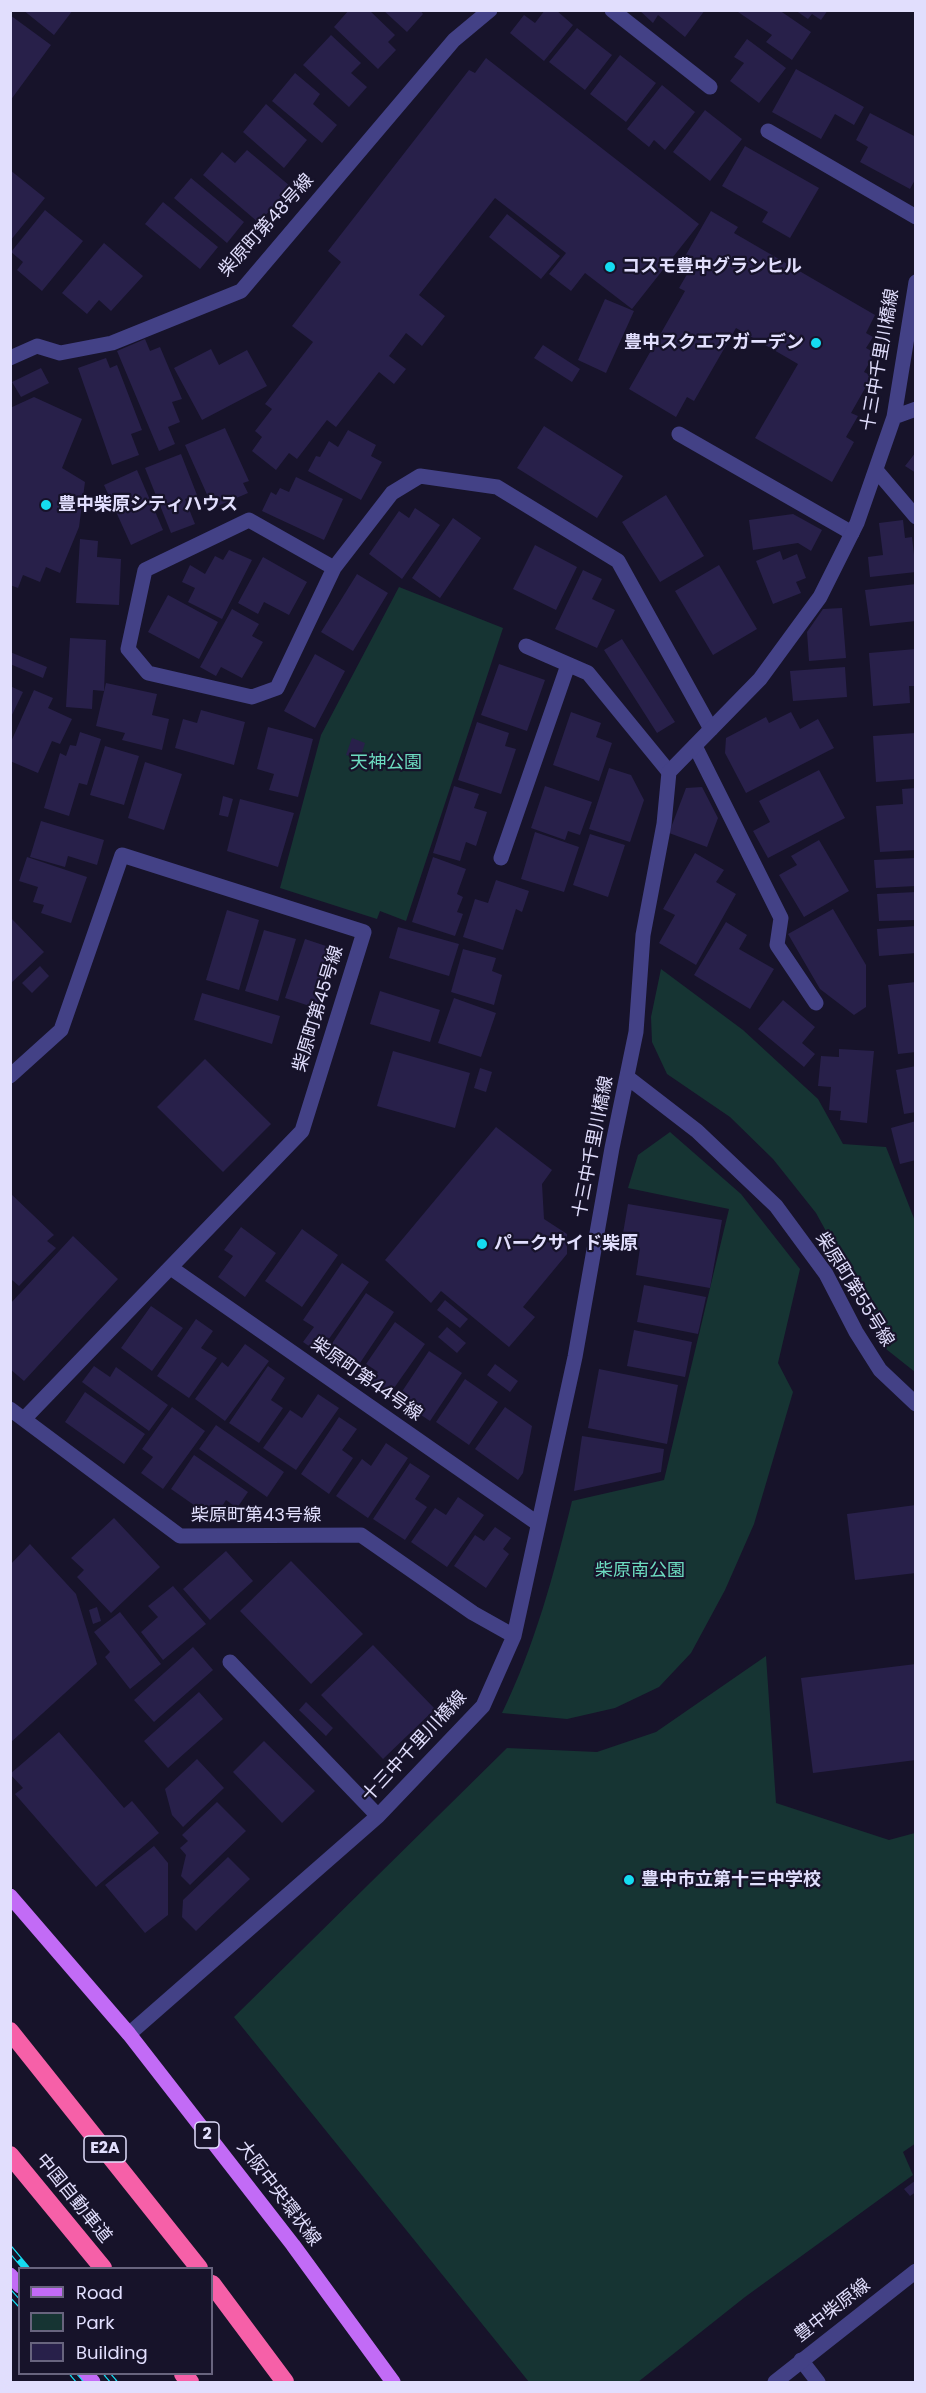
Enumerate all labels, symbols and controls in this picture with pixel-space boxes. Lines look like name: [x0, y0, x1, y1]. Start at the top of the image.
street label: 柴原町第48号線: [215, 170, 319, 282]
place label: コスモ豊中グランヒル: [622, 256, 802, 278]
marker: コスモ豊中グランヒル: [603, 260, 617, 274]
street label: 十三中千里川橋線: [858, 287, 904, 433]
place label: 豊中スクエアガーデン: [624, 332, 804, 354]
marker: 豊中スクエアガーデン: [809, 336, 823, 350]
place label: 豊中柴原シティハウス: [58, 494, 238, 516]
marker: 豊中柴原シティハウス: [39, 498, 53, 512]
park label: 天神公園: [350, 752, 422, 774]
street label: 柴原町第45号線: [290, 943, 348, 1075]
street label: 十三中千里川橋線: [570, 1074, 618, 1220]
street label: 柴原町第55号線: [810, 1229, 898, 1351]
place label: パークサイド柴原: [494, 1233, 638, 1255]
marker: パークサイド柴原: [475, 1237, 489, 1251]
street label: 柴原町第44号線: [306, 1334, 426, 1426]
street label: 柴原町第43号線: [191, 1505, 321, 1527]
park label: 柴原南公園: [595, 1560, 685, 1582]
street label: 十三中千里川橋線: [358, 1687, 472, 1807]
place label: 豊中市立第十三中学校: [641, 1869, 821, 1891]
marker: 豊中市立第十三中学校: [622, 1873, 636, 1887]
road number: 2: [195, 2122, 219, 2148]
road number: E2A: [84, 2136, 126, 2162]
street label: 大阪中央環状線: [231, 2137, 325, 2251]
street label: 中国自動車道: [31, 2150, 115, 2248]
legend: [18, 2267, 213, 2375]
street label: 豊中柴原線: [791, 2275, 875, 2347]
text: Road: [76, 2280, 123, 2305]
text: Park: [76, 2310, 115, 2335]
text: Building: [76, 2340, 148, 2365]

